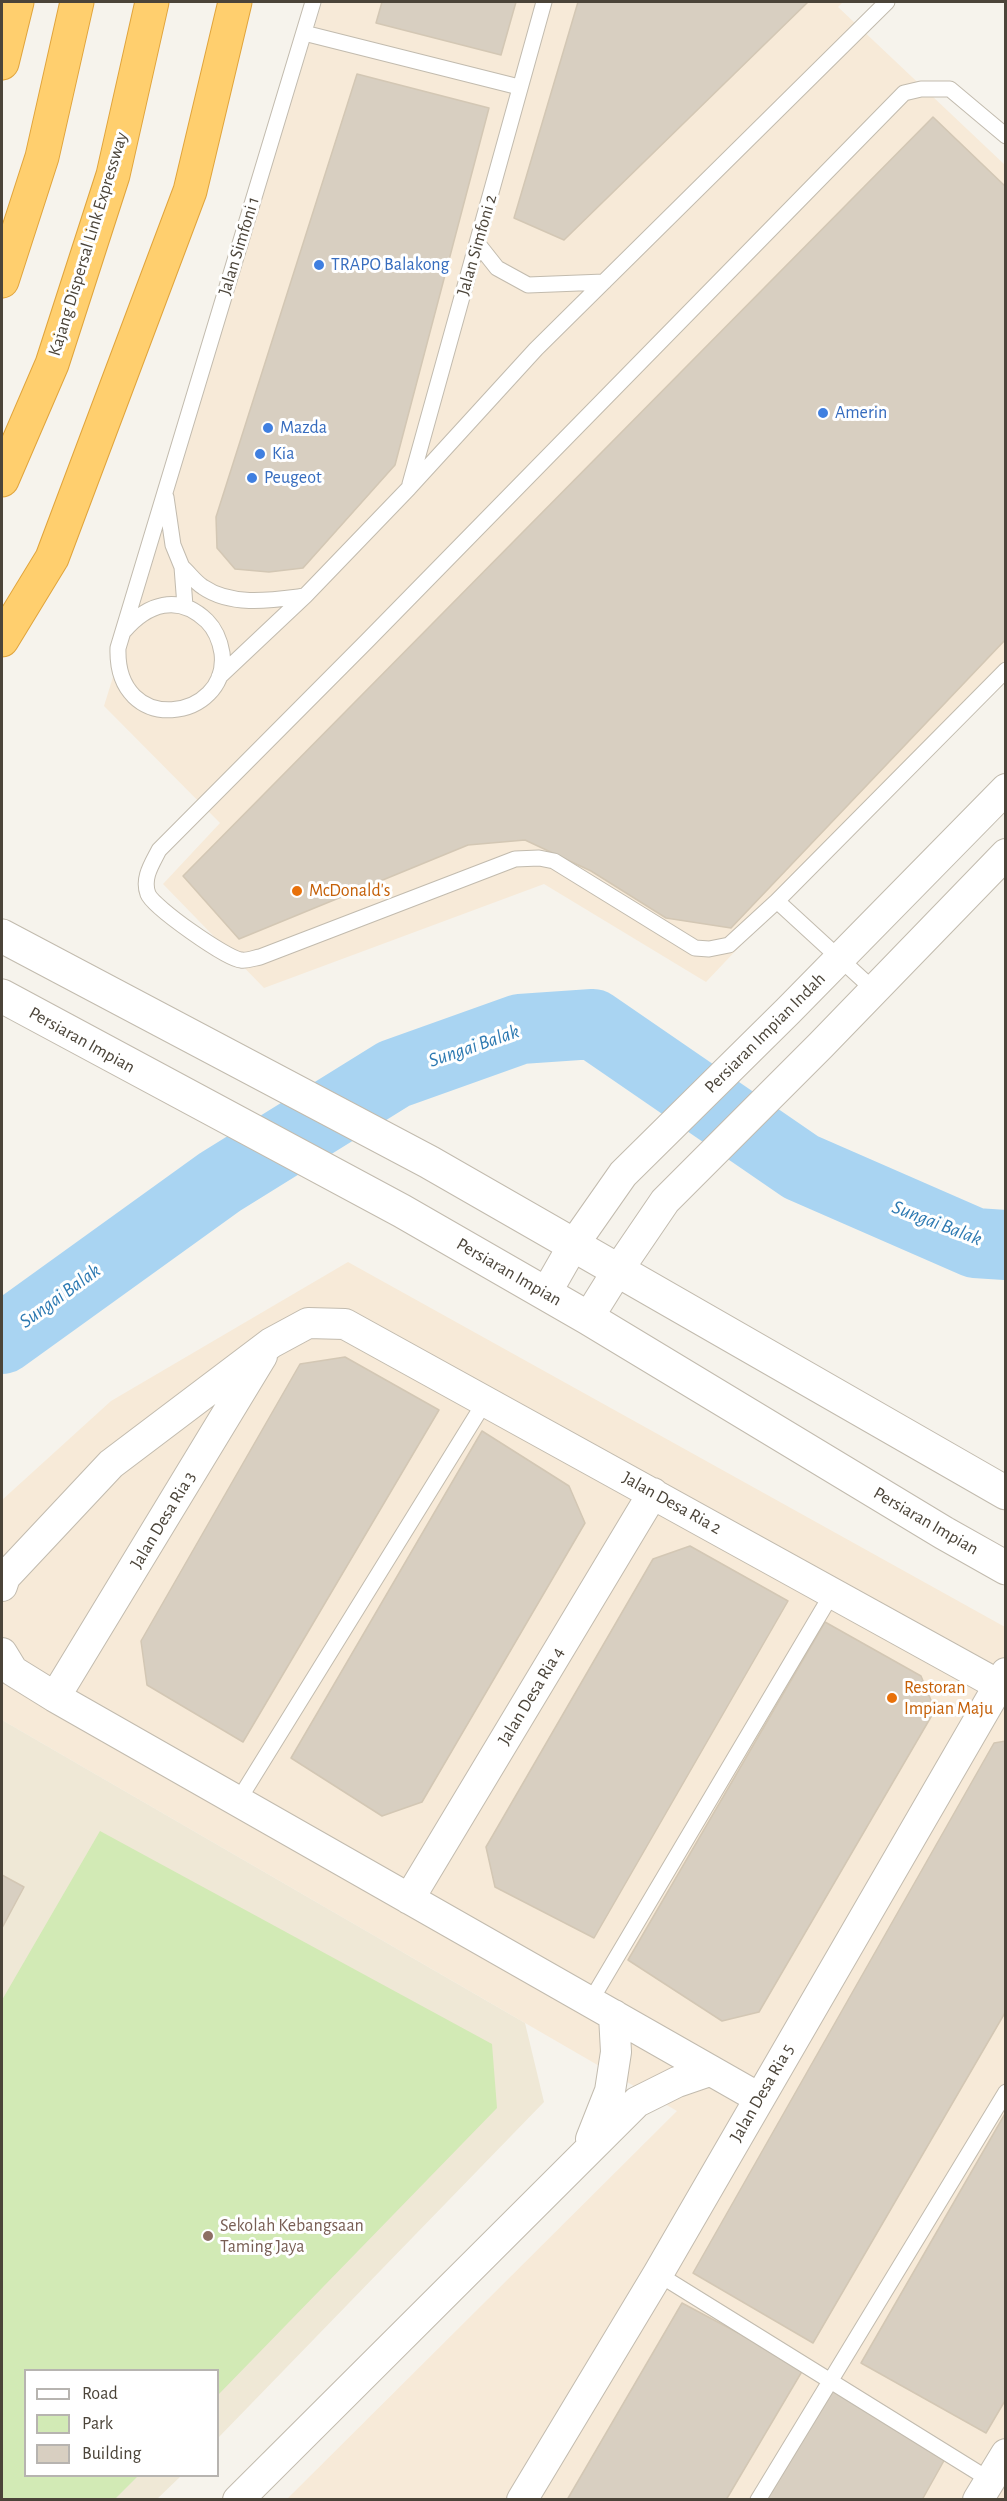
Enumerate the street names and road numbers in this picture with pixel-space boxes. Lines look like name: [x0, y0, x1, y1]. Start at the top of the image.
street label: Kajang Dispersal Link Expressway: [44, 129, 132, 359]
street label: Jalan Simfoni 2: [452, 192, 502, 298]
street label: Jalan Simfoni 1: [214, 194, 264, 298]
street label: Persiaran Impian Indah: [700, 968, 830, 1098]
street label: Persiaran Impian: [25, 1002, 139, 1078]
street label: Persiaran Impian: [453, 1233, 565, 1311]
street label: Jalan Desa Ria 2: [619, 1467, 725, 1539]
street label: Jalan Desa Ria 3: [126, 1468, 200, 1572]
street label: Persiaran Impian: [870, 1482, 982, 1560]
street label: Jalan Desa Ria 4: [493, 1643, 569, 1749]
street label: Jalan Desa Ria 5: [725, 2040, 799, 2146]

